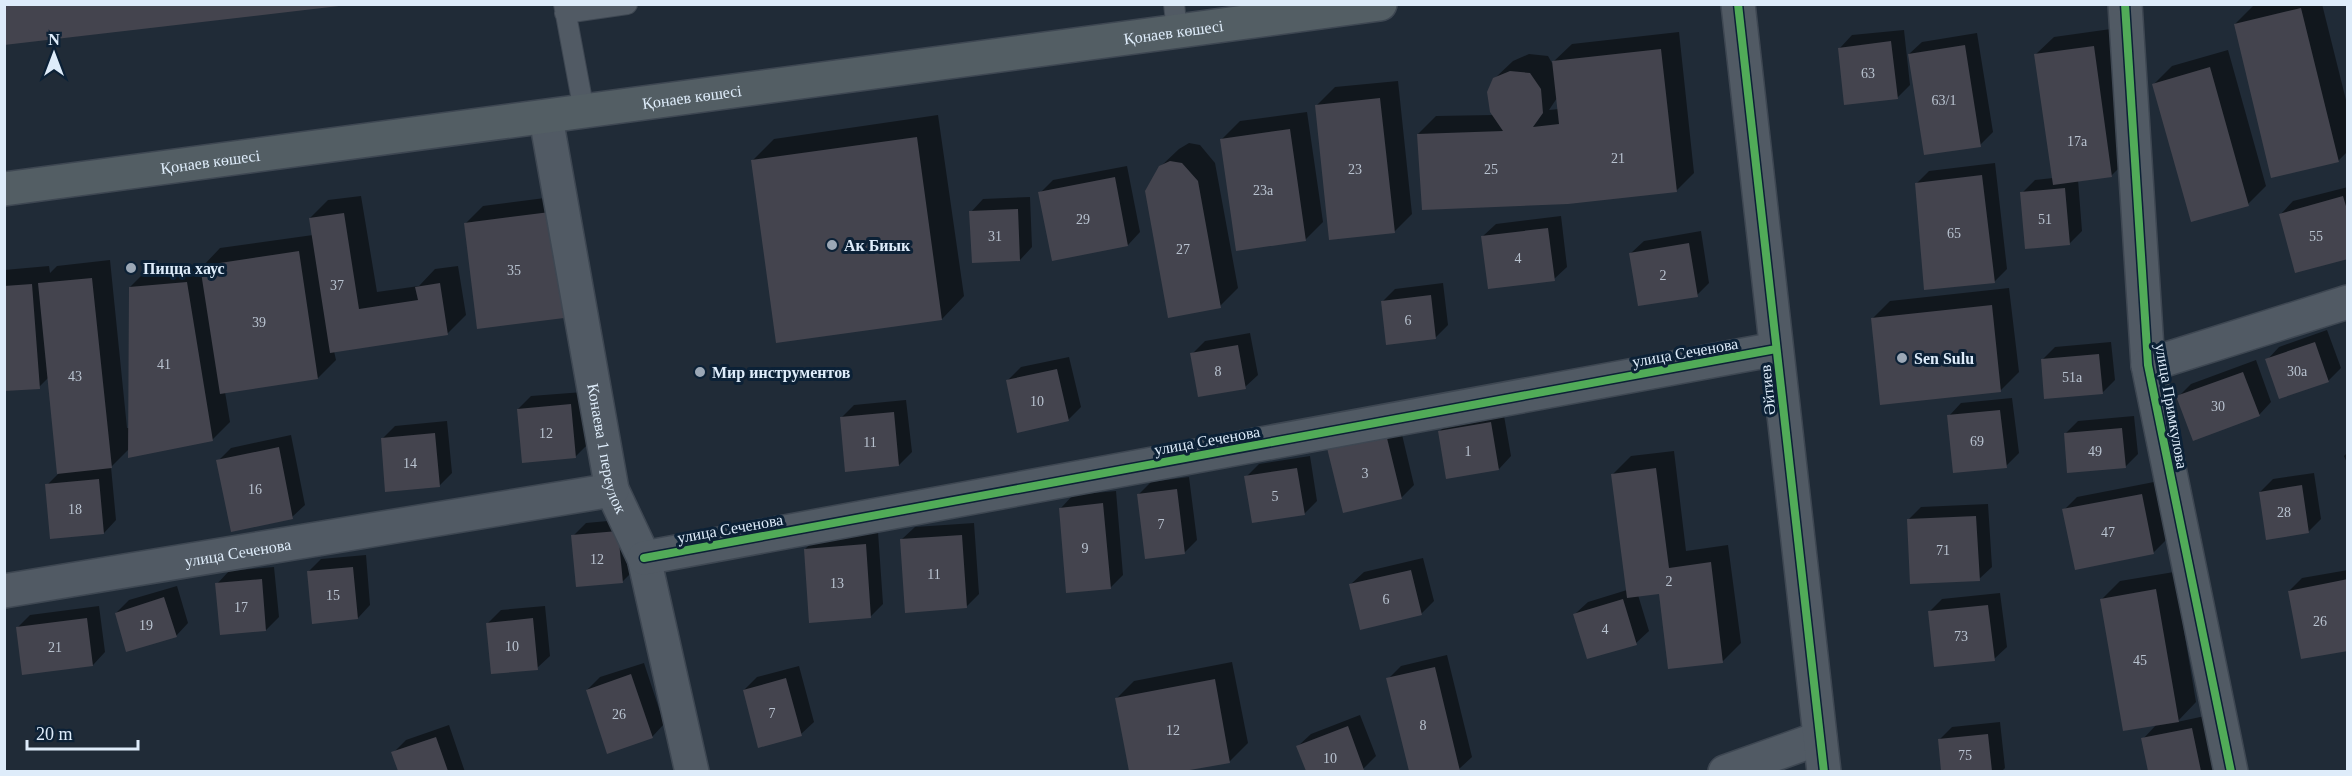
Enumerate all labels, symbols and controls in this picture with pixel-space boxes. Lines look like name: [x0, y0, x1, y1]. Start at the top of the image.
street label: Қонаев көшесі: [1123, 17, 1225, 48]
north arrow: [24, 24, 84, 84]
text: N: [48, 31, 60, 48]
house number: 63: [1861, 66, 1875, 81]
street label: Қонаев көшесі: [641, 82, 743, 113]
house number: 63/1: [1932, 93, 1956, 108]
house number: 17а: [2067, 134, 2088, 149]
street label: Қонаев көшесі: [159, 147, 262, 178]
house number: 21: [1611, 151, 1625, 166]
house number: 23: [1348, 162, 1362, 177]
house number: 25: [1484, 162, 1498, 177]
house number: 23а: [1253, 183, 1274, 198]
house number: 29: [1076, 212, 1090, 227]
house number: 51: [2038, 212, 2052, 227]
house number: 65: [1947, 226, 1961, 241]
house number: 31: [988, 229, 1002, 244]
house number: 55: [2309, 229, 2323, 244]
place label: Ак Биык: [844, 237, 911, 254]
marker: Ак Биык: [825, 238, 839, 252]
house number: 27: [1176, 242, 1190, 257]
house number: 4: [1515, 251, 1522, 266]
place label: Пицца хаус: [143, 260, 225, 278]
marker: Пицца хаус: [124, 261, 138, 275]
house number: 35: [507, 263, 521, 278]
house number: 2: [1660, 268, 1667, 283]
house number: 37: [330, 278, 344, 293]
house number: 6: [1405, 313, 1412, 328]
house number: 39: [252, 315, 266, 330]
street label: улица Сеченова: [1631, 335, 1740, 371]
street label: улица Примкулова: [2151, 342, 2191, 470]
place label: Sen Sulu: [1914, 350, 1974, 367]
marker: Sen Sulu: [1895, 351, 1909, 365]
house number: 41: [157, 357, 171, 372]
place label: Мир инструментов: [712, 364, 851, 382]
house number: 8: [1215, 364, 1222, 379]
street label: Әйтиев: [1756, 364, 1779, 416]
house number: 30а: [2287, 364, 2308, 379]
marker: Мир инструментов: [693, 365, 707, 379]
house number: 43: [68, 369, 82, 384]
house number: 51а: [2062, 370, 2083, 385]
street label: Конаева 1 переулок: [584, 382, 630, 516]
house number: 10: [1030, 394, 1044, 409]
house number: 30: [2211, 399, 2225, 414]
street label: улица Сеченова: [1153, 423, 1262, 459]
house number: 12: [539, 426, 553, 441]
house number: 69: [1970, 434, 1984, 449]
house number: 11: [863, 435, 877, 450]
house number: 1: [1465, 444, 1472, 459]
house number: 49: [2088, 444, 2102, 459]
house number: 14: [403, 456, 417, 471]
house number: 3: [1362, 466, 1369, 481]
house number: 16: [248, 482, 262, 497]
house number: 5: [1272, 489, 1279, 504]
house number: 18: [68, 502, 82, 517]
house number: 28: [2277, 505, 2291, 520]
street label: улица Сеченова: [676, 511, 785, 547]
house number: 7: [1158, 517, 1165, 532]
house number: 47: [2101, 525, 2115, 540]
street label: улица Сеченова: [184, 535, 292, 571]
house number: 9: [1082, 541, 1089, 556]
house number: 71: [1936, 543, 1950, 558]
house number: 12: [590, 552, 604, 567]
house number: 11: [927, 567, 941, 582]
house number: 2: [1666, 574, 1673, 589]
house number: 13: [830, 576, 844, 591]
house number: 15: [326, 588, 340, 603]
house number: 6: [1383, 592, 1390, 607]
house number: 17: [234, 600, 248, 615]
house number: 26: [2313, 614, 2327, 629]
house number: 19: [139, 618, 153, 633]
house number: 4: [1602, 622, 1609, 637]
house number: 73: [1954, 629, 1968, 644]
house number: 10: [505, 639, 519, 654]
house number: 21: [48, 640, 62, 655]
house number: 45: [2133, 653, 2147, 668]
house number: 7: [769, 706, 776, 721]
house number: 26: [612, 707, 626, 722]
scale bar: [27, 713, 138, 751]
house number: 8: [1420, 718, 1427, 733]
house number: 12: [1166, 723, 1180, 738]
text: 20 m: [36, 724, 73, 744]
house number: 75: [1958, 748, 1972, 763]
house number: 10: [1323, 751, 1337, 766]

